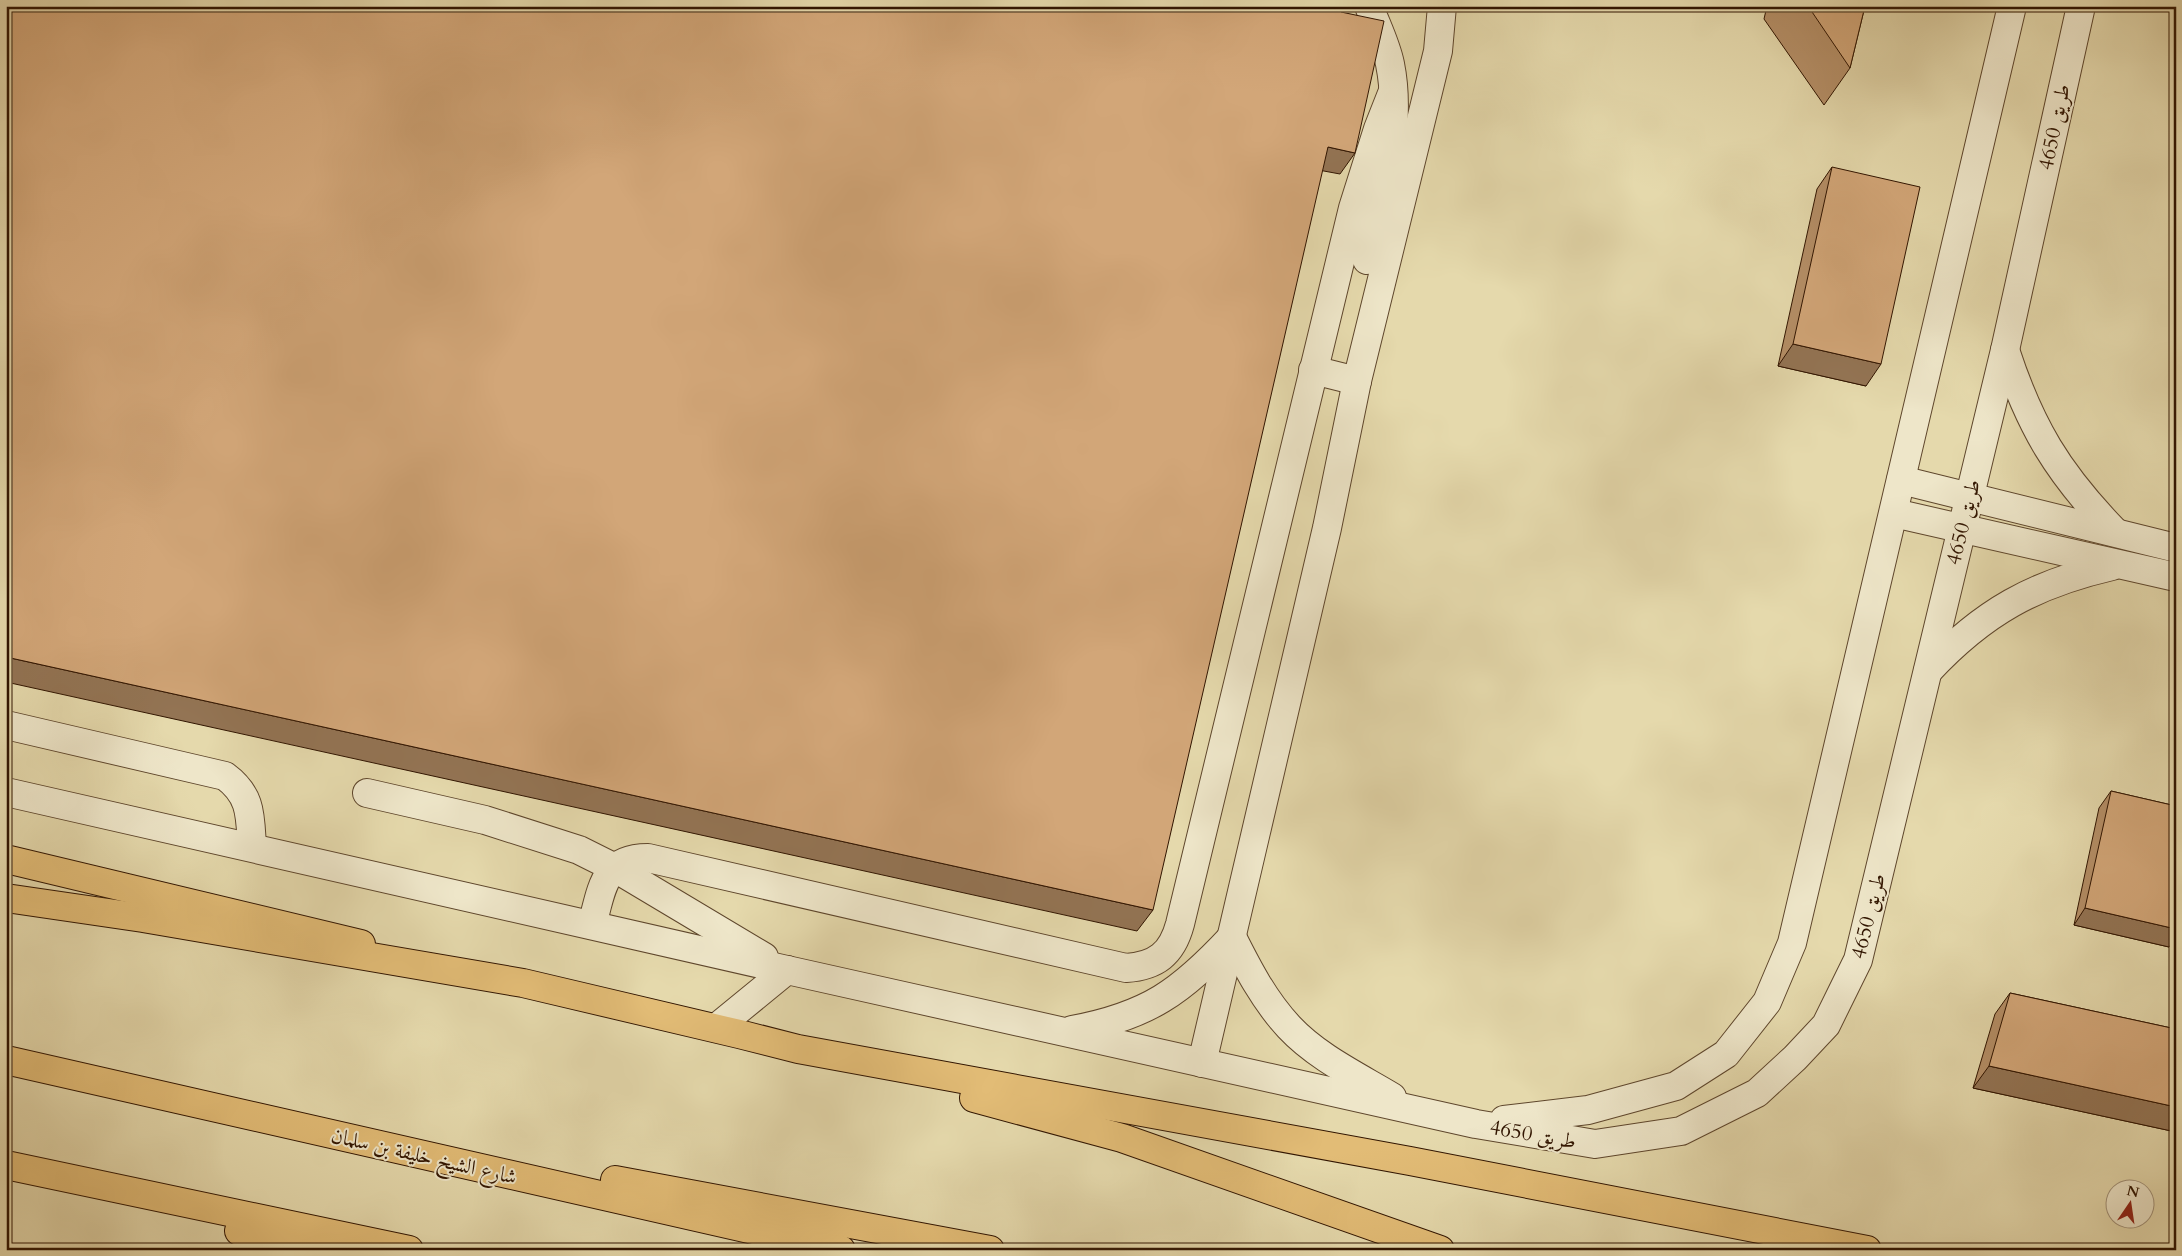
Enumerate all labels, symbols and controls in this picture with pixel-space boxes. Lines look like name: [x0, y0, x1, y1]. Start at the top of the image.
street label: طريق 4650: [2031, 81, 2078, 173]
street label: طريق 4650: [1939, 476, 1988, 568]
street label: طريق 4650: [1844, 870, 1893, 962]
street label: طريق 4650: [1488, 1113, 1578, 1156]
street label: شارع الشيخ خليفة بن سلمان: [327, 1121, 520, 1196]
north arrow: [2104, 1178, 2154, 1228]
text: N: [2125, 1181, 2141, 1202]

